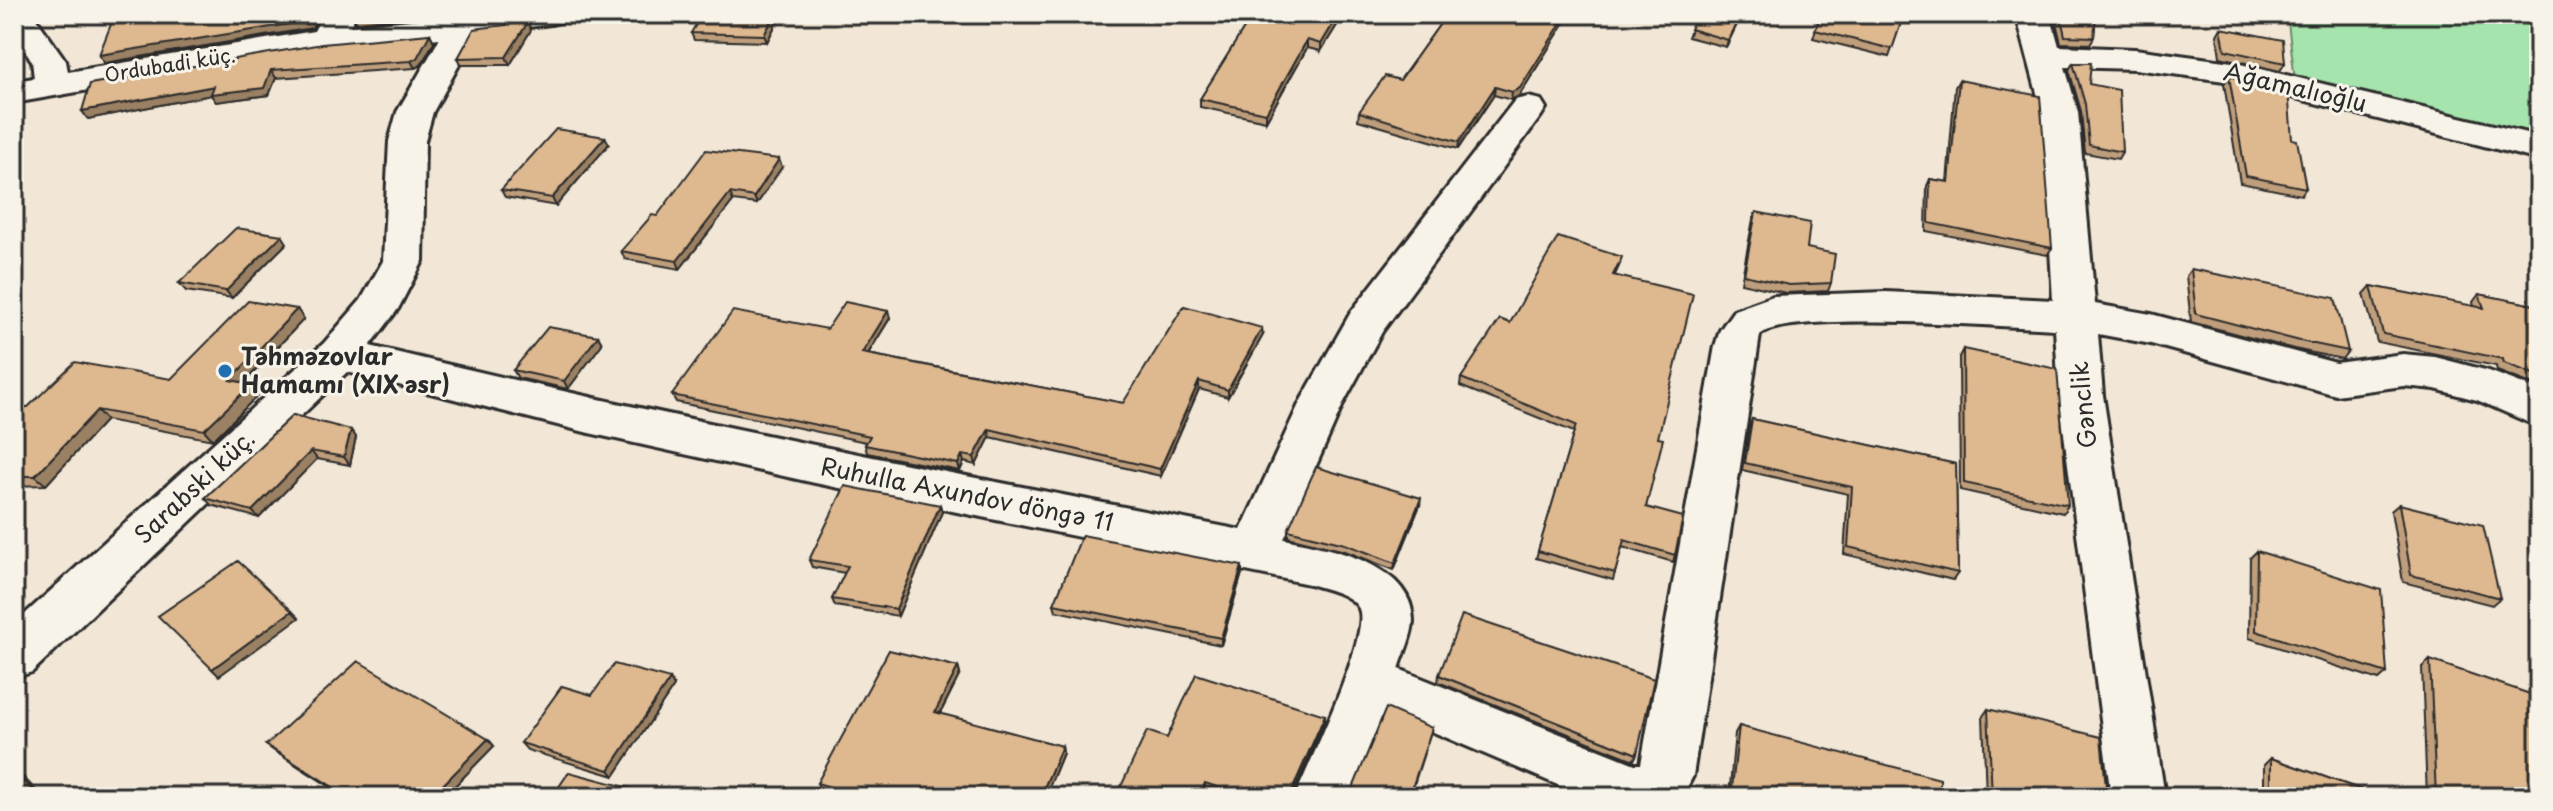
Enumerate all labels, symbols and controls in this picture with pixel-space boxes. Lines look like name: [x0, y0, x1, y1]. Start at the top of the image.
street label: Ordubadi küç.: [102, 39, 238, 89]
street label: Ağamalıoğlu: [2220, 52, 2371, 120]
place label: Təhməzovlar Hamamı (XIX əsr): [241, 337, 450, 401]
street label: Gənclik: [2060, 360, 2104, 450]
marker: Təhməzovlar Hamamı (XIX əsr): [216, 362, 234, 380]
street label: Sarabski küç.: [125, 420, 262, 551]
street label: Ruhulla Axundov döngə 11: [818, 447, 1117, 539]

